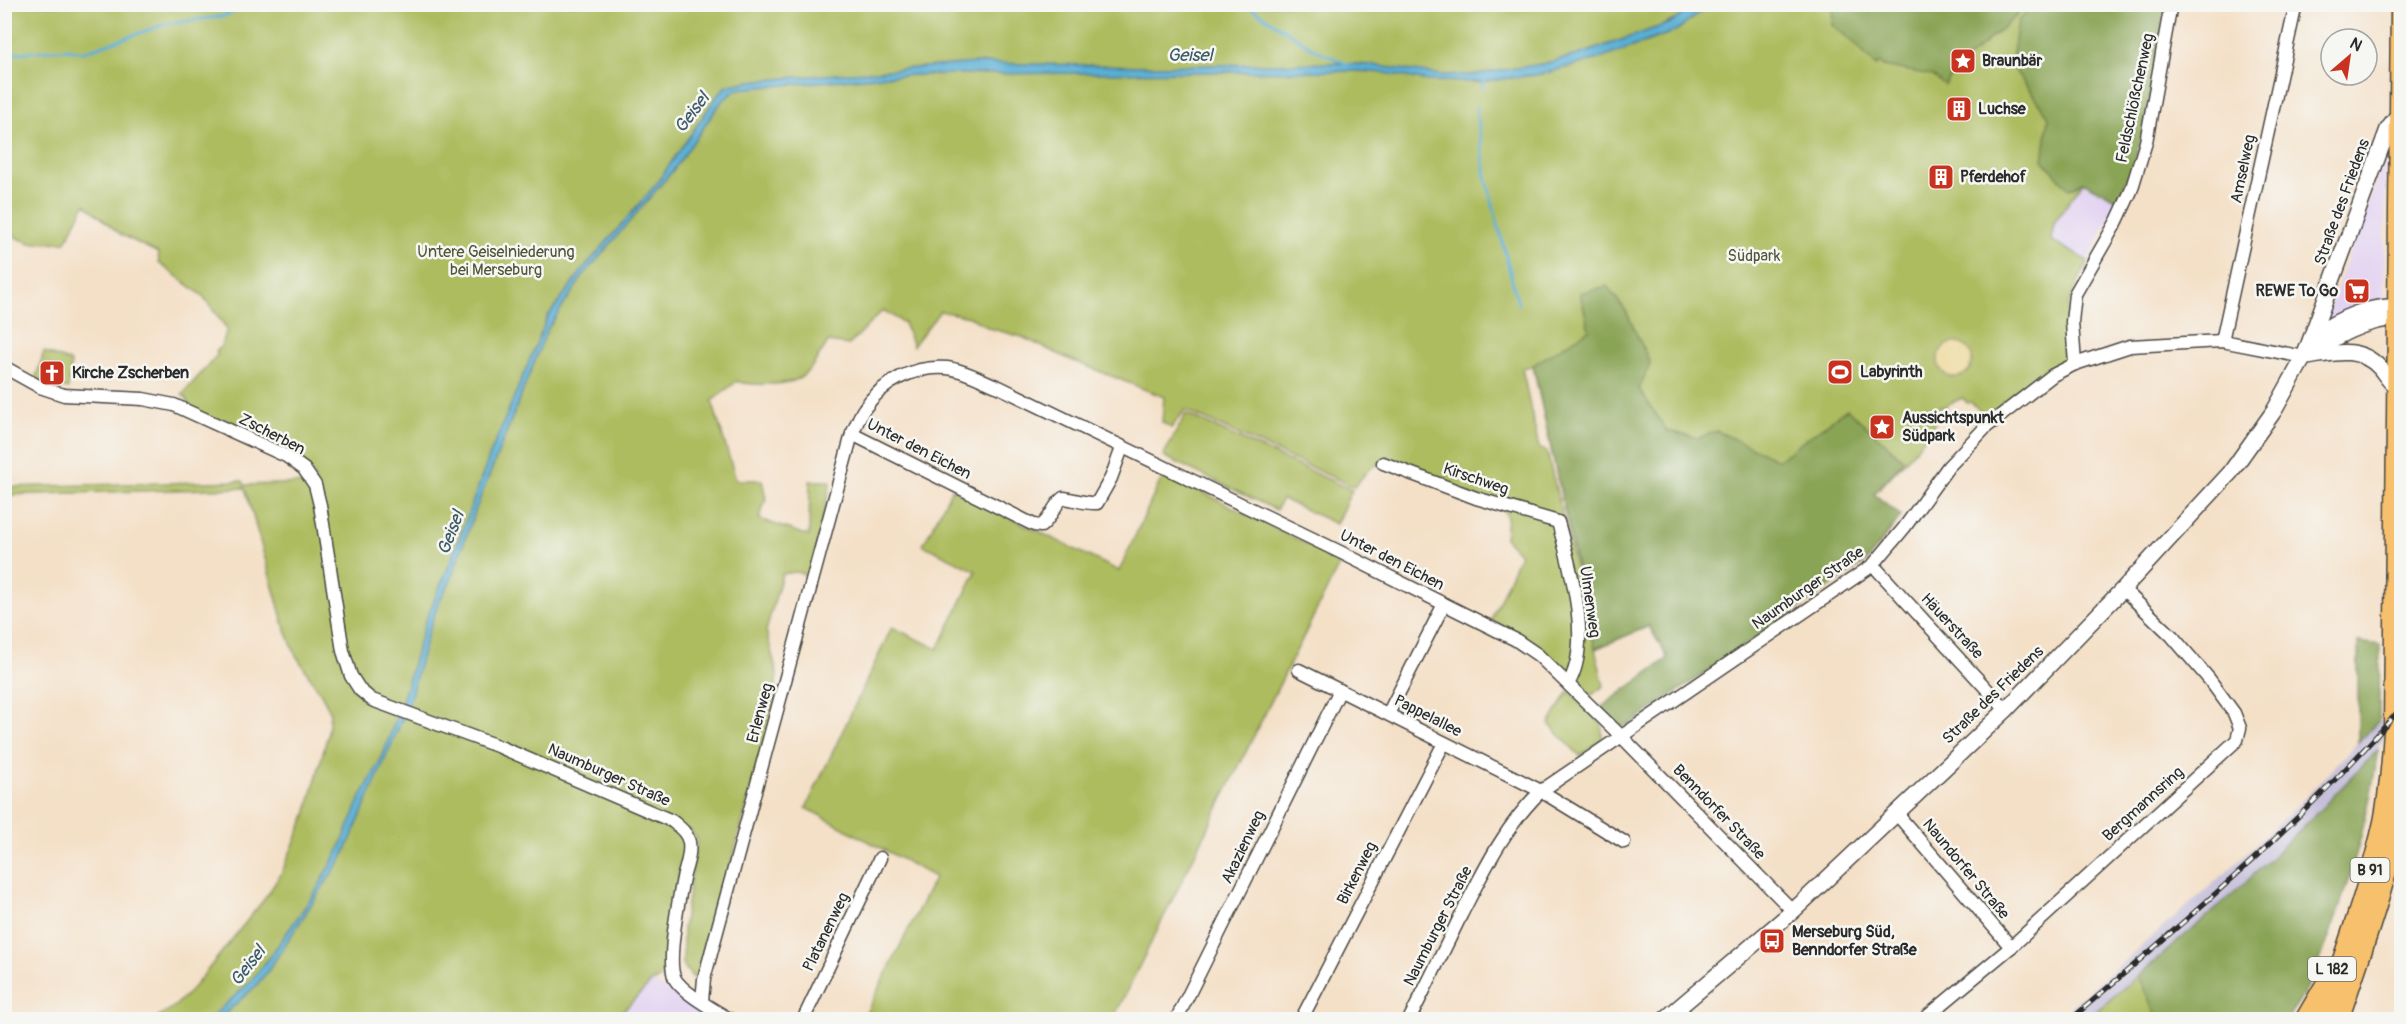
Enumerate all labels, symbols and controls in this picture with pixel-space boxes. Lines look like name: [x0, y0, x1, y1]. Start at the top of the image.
north arrow: [2319, 27, 2379, 87]
street label: Feldschlößchenweg: [2112, 31, 2158, 165]
text: N: [2346, 33, 2366, 56]
water label: Geisel: [1167, 44, 1214, 67]
place icon: Braunbär: [1948, 46, 1978, 76]
place label: Braunbär: [1982, 51, 2042, 71]
water label: Geisel: [669, 87, 716, 138]
building icon: Luchse: [1944, 94, 1974, 124]
place label: Luchse: [1978, 99, 2027, 119]
street label: Amselweg: [2226, 133, 2260, 205]
street label: Straße des Friedens: [2310, 136, 2374, 268]
building icon: Pferdehof: [1926, 162, 1956, 192]
place label: Pferdehof: [1960, 167, 2027, 187]
park label: Untere Geiselniederung bei Merseburg: [417, 242, 575, 280]
park label: Südpark: [1728, 246, 1781, 266]
supermarket icon: REWE To Go: [2342, 276, 2372, 306]
place label: REWE To Go: [2256, 281, 2338, 301]
sports icon: Labyrinth: [1825, 357, 1855, 387]
church icon: Kirche Zscherben: [37, 358, 67, 388]
place label: Labyrinth: [1860, 362, 1923, 382]
place label: Kirche Zscherben: [72, 363, 189, 383]
place label: Aussichtspunkt Südpark: [1902, 408, 2005, 446]
street label: Zscherben: [235, 409, 309, 459]
place icon: Aussichtspunkt Südpark: [1867, 412, 1897, 442]
street label: Unter den Eichen: [863, 414, 975, 484]
street label: Kirschweg: [1441, 459, 1511, 499]
water label: Geisel: [432, 506, 470, 558]
street label: Unter den Eichen: [1336, 525, 1448, 595]
street label: Naumburger Straße: [1748, 542, 1868, 634]
street label: Ulmenweg: [1575, 565, 1605, 639]
street label: Häuerstraße: [1916, 589, 1988, 663]
street label: Straße des Friedens: [1938, 642, 2048, 748]
street label: Erlenweg: [742, 681, 778, 745]
street label: Pappelallee: [1391, 690, 1465, 742]
street label: Naumburger Straße: [545, 739, 673, 811]
street label: Benndorfer Straße: [1668, 760, 1770, 864]
street label: Bergmannsring: [2098, 762, 2188, 846]
street label: Akazienweg: [1217, 807, 1269, 887]
street label: Naundorfer Straße: [1918, 815, 2014, 923]
street label: Birkenweg: [1333, 838, 1381, 908]
road number: B 91: [2350, 858, 2390, 882]
street label: Naumburger Straße: [1399, 863, 1477, 989]
street label: Platanenweg: [798, 889, 854, 975]
place label: Merseburg Süd, Benndorfer Straße: [1792, 922, 1918, 960]
bus stop icon: Merseburg Süd, Benndorfer Straße: [1757, 926, 1787, 956]
water label: Geisel: [225, 940, 272, 991]
road number: L 182: [2308, 957, 2356, 981]

